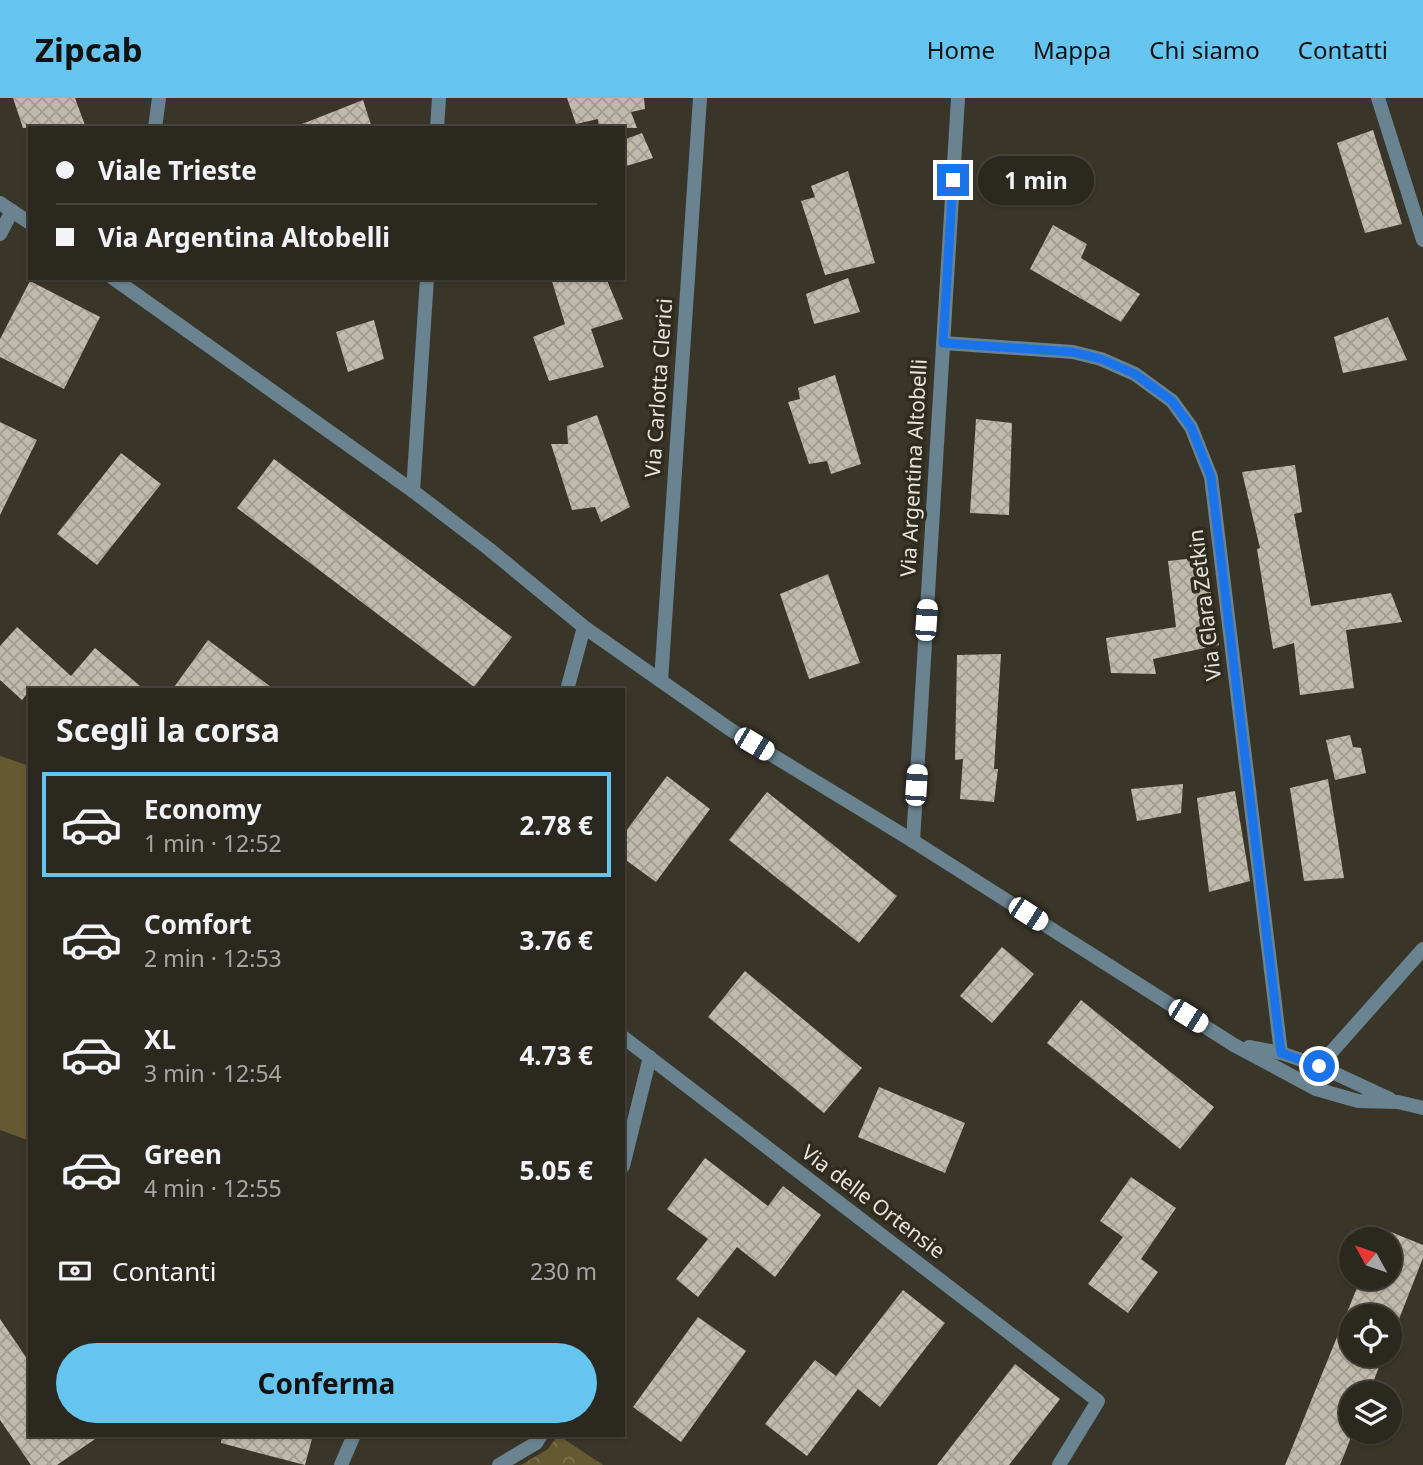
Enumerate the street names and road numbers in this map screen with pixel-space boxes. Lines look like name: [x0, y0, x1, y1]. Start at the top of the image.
street label: Via Carlotta Clerici: [638, 297, 678, 479]
street label: Via Argentina Altobelli: [893, 358, 933, 578]
street label: Via Clara Zetkin: [1181, 528, 1227, 682]
street label: Via delle Ortensie: [796, 1138, 951, 1264]

